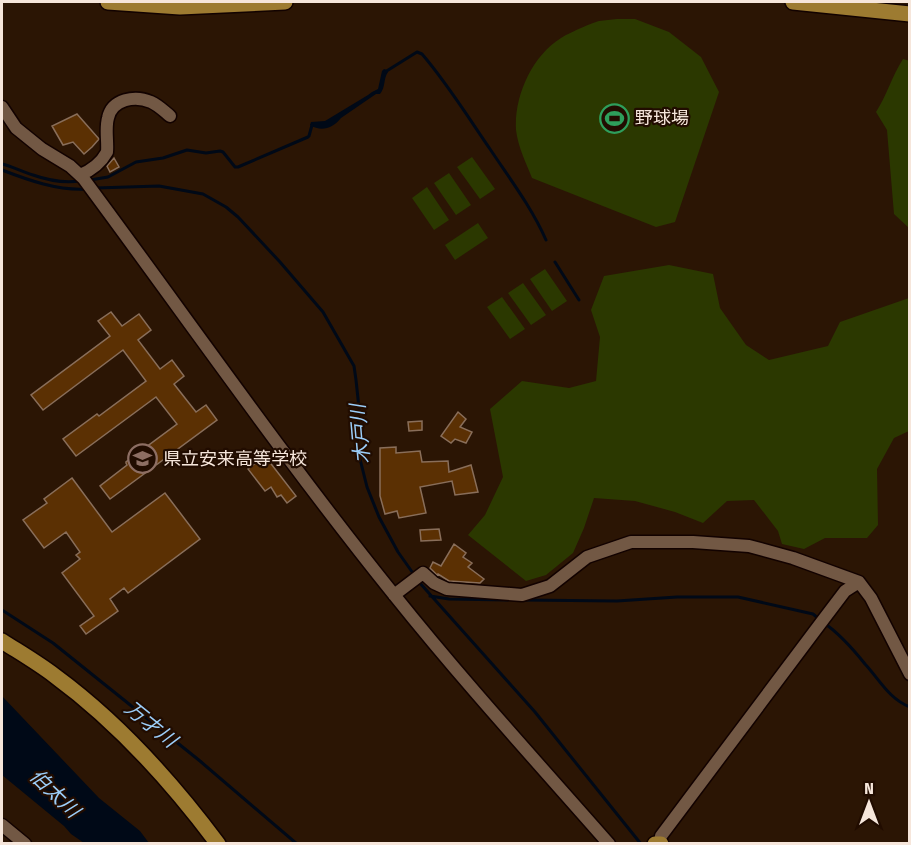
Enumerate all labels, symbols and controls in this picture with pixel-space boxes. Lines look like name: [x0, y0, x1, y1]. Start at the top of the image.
sports icon: 野球場: [598, 102, 630, 134]
place label: 野球場: [635, 107, 689, 129]
water label: 木戸川: [345, 401, 375, 465]
school or university icon: 県立安来高等学校: [126, 443, 158, 475]
place label: 県立安来高等学校: [163, 448, 307, 470]
water label: 万才川: [120, 696, 183, 753]
water label: 伯太川: [25, 764, 86, 824]
north arrow: [839, 773, 899, 833]
text: N: [864, 779, 874, 798]

